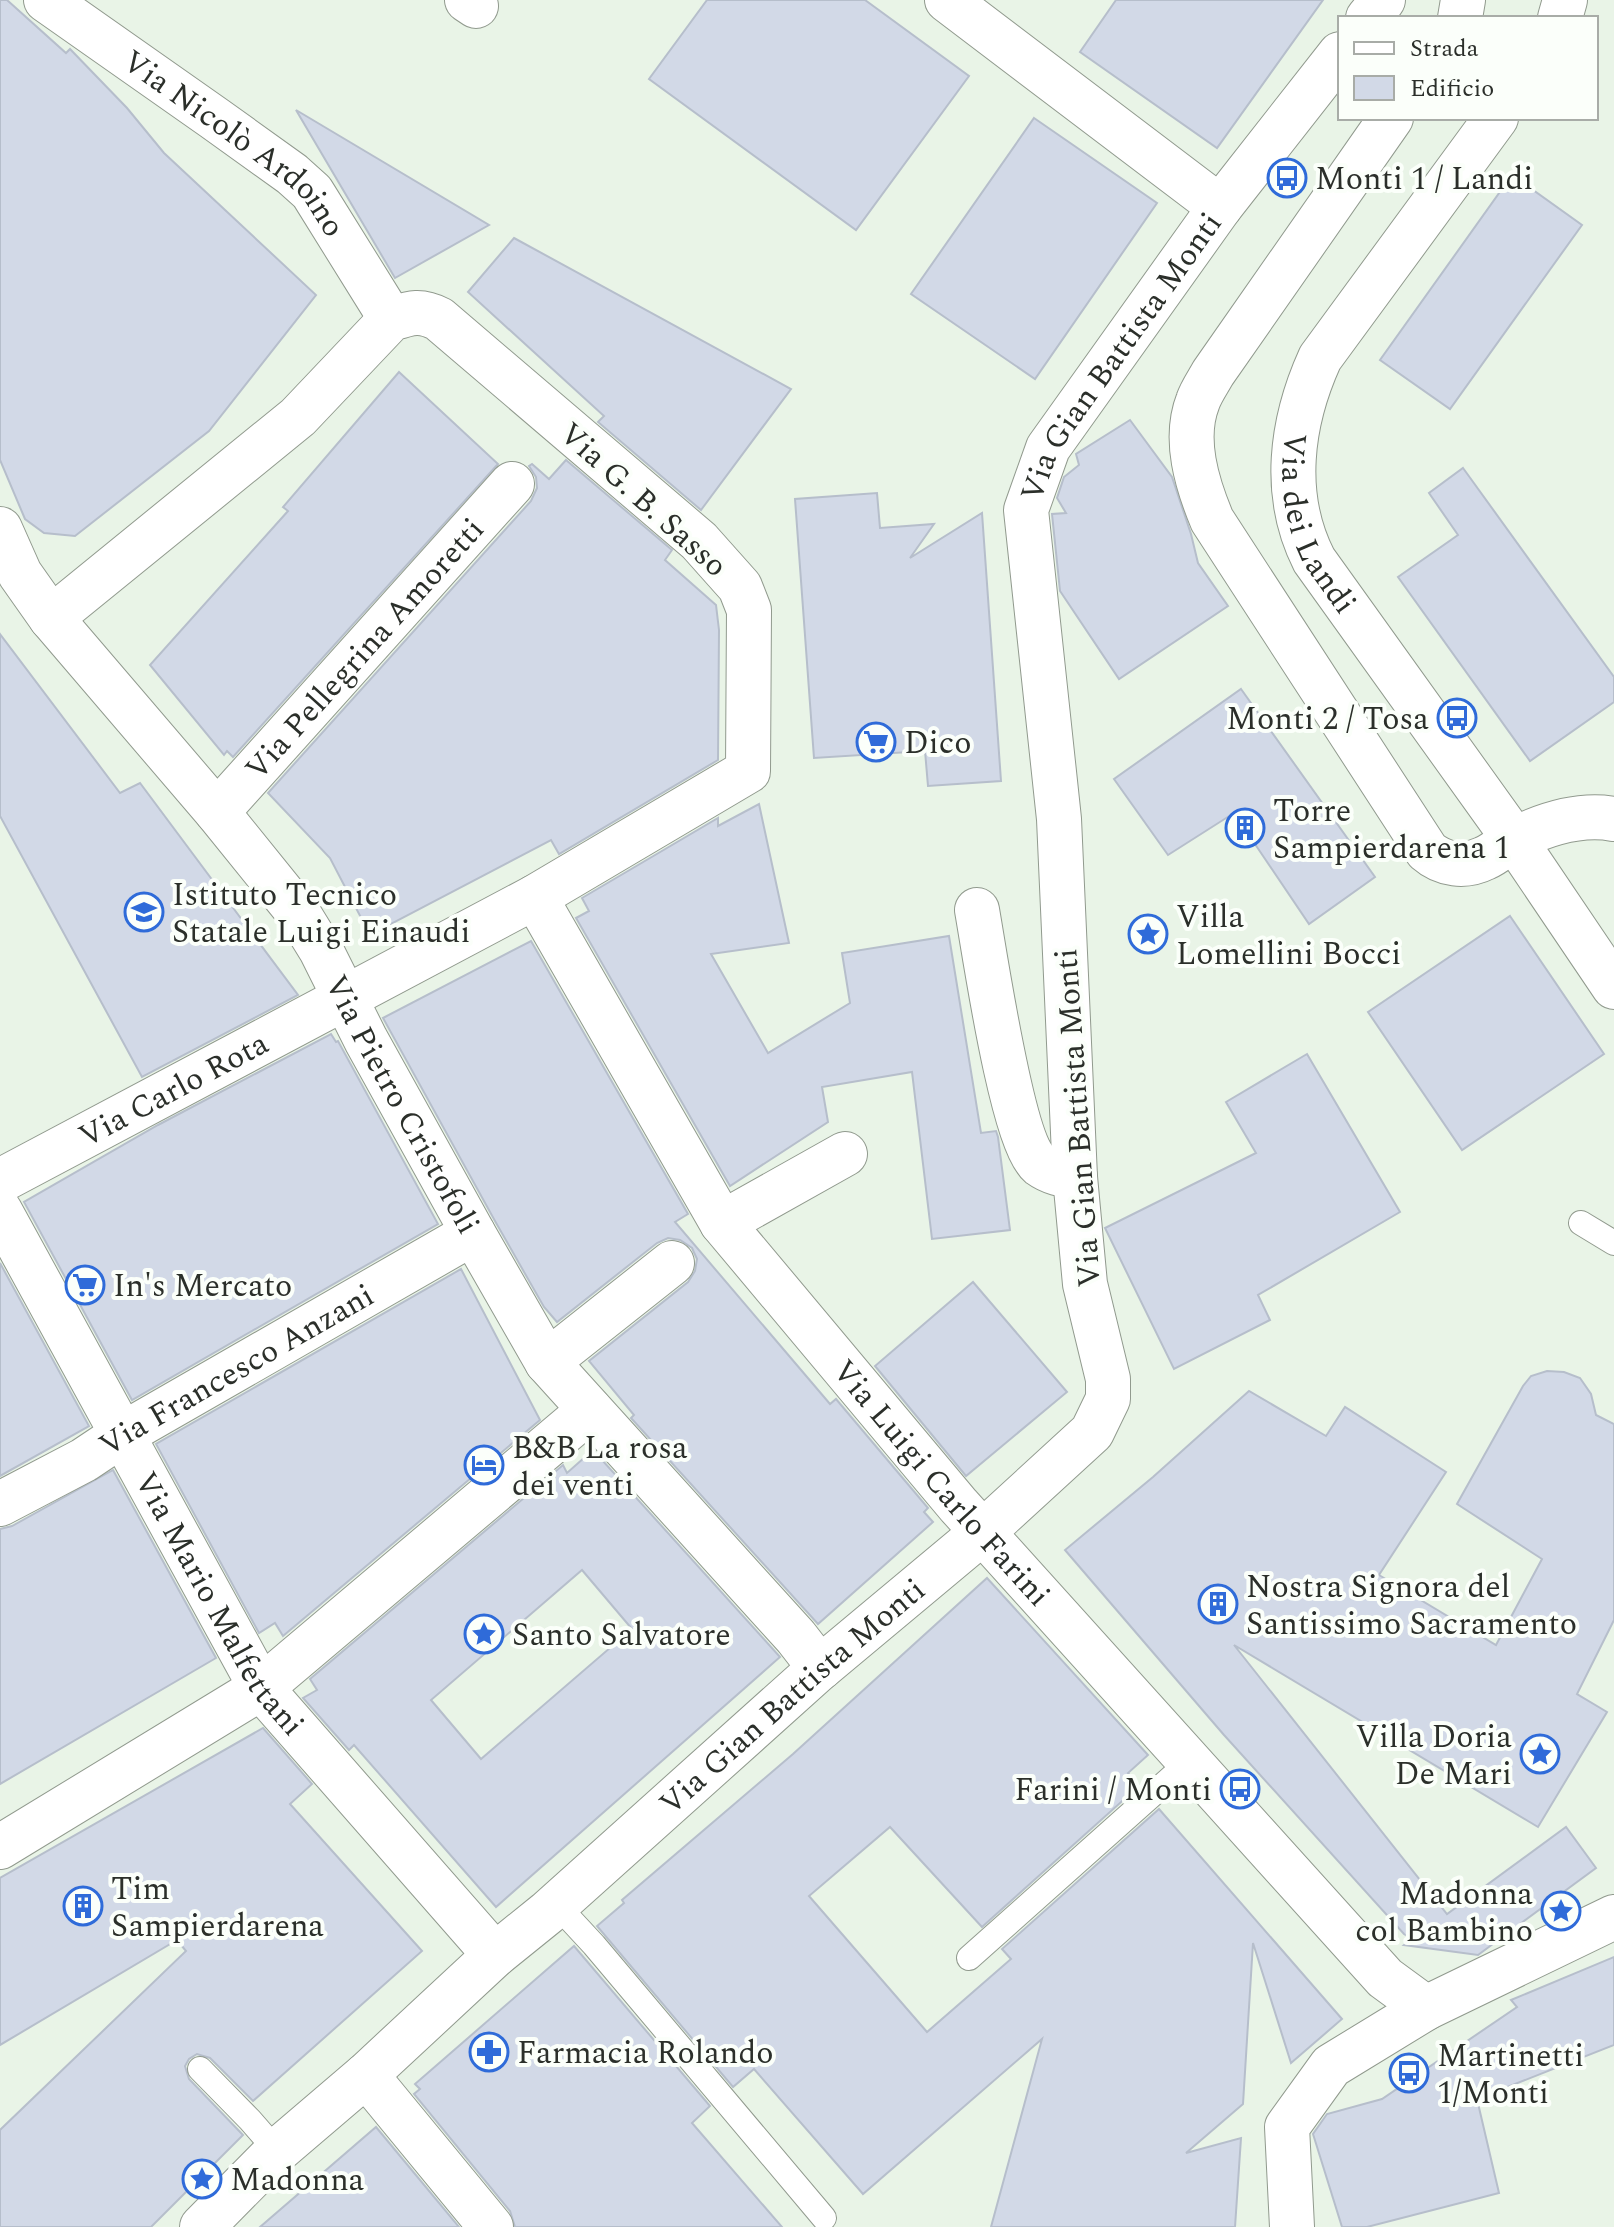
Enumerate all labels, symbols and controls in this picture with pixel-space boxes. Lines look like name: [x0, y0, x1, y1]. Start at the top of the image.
legend: [1338, 16, 1598, 120]
text: Strada: [1410, 31, 1479, 67]
street label: Via Nicolò Ardoino: [112, 38, 357, 247]
text: Edificio: [1410, 71, 1494, 107]
place label: Monti 1 / Landi: [1315, 155, 1533, 204]
bus stop icon: Monti 1 / Landi: [1266, 157, 1308, 199]
street label: Via Gian Battista Monti: [1008, 202, 1235, 508]
street label: Via G. B. Sasso: [548, 411, 738, 589]
street label: Via dei Landi: [1267, 430, 1368, 625]
street label: Via Pellegrina Amoretti: [234, 507, 497, 792]
place label: Monti 2 / Tosa: [1226, 695, 1429, 744]
bus stop icon: Monti 2 / Tosa: [1436, 697, 1478, 739]
place label: Dico: [904, 719, 971, 768]
supermarket icon: Dico: [855, 721, 897, 763]
place label: Torre Sampierdarena 1: [1273, 787, 1510, 873]
building icon: Torre Sampierdarena 1: [1224, 807, 1266, 849]
place label: Istituto Tecnico Statale Luigi Einaudi: [172, 871, 471, 957]
school or university icon: Istituto Tecnico Statale Luigi Einaudi: [123, 891, 165, 933]
place label: Villa Lomellini Bocci: [1176, 893, 1401, 979]
place icon: Villa Lomellini Bocci: [1127, 913, 1169, 955]
street label: Via Gian Battista Monti: [1042, 947, 1115, 1289]
street label: Via Pietro Cristofoli: [311, 967, 492, 1244]
street label: Via Carlo Rota: [70, 1020, 278, 1161]
place label: In's Mercato: [113, 1262, 292, 1311]
supermarket icon: In's Mercato: [64, 1264, 106, 1306]
street label: Via Francesco Anzani: [89, 1272, 384, 1470]
street label: Via Luigi Carlo Farini: [820, 1349, 1062, 1618]
place label: B&B La rosa dei venti: [512, 1424, 688, 1510]
hotel icon: B&B La rosa dei venti: [463, 1444, 505, 1486]
street label: Via Mario Malfettani: [121, 1463, 316, 1748]
place label: Nostra Signora del Santissimo Sacramento: [1246, 1563, 1577, 1649]
street label: Via Gian Battista Monti: [649, 1567, 937, 1827]
building icon: Nostra Signora del Santissimo Sacramento: [1197, 1583, 1239, 1625]
place label: Santo Salvatore: [512, 1611, 731, 1660]
place icon: Santo Salvatore: [463, 1613, 505, 1655]
place label: Villa Doria De Mari: [1355, 1713, 1512, 1799]
place icon: Villa Doria De Mari: [1519, 1733, 1561, 1775]
place label: Farini / Monti: [1014, 1766, 1212, 1815]
bus stop icon: Farini / Monti: [1219, 1768, 1261, 1810]
place label: Tim Sampierdarena: [111, 1865, 324, 1951]
place label: Madonna col Bambino: [1355, 1870, 1533, 1956]
building icon: Tim Sampierdarena: [62, 1885, 104, 1927]
place icon: Madonna col Bambino: [1540, 1890, 1582, 1932]
place label: Farmacia Rolando: [517, 2029, 774, 2078]
pharmacy icon: Farmacia Rolando: [468, 2031, 510, 2073]
place label: Martinetti 1/Monti: [1437, 2032, 1584, 2118]
bus stop icon: Martinetti 1/Monti: [1388, 2052, 1430, 2094]
place label: Madonna: [230, 2156, 365, 2205]
place icon: Madonna: [181, 2158, 223, 2200]

